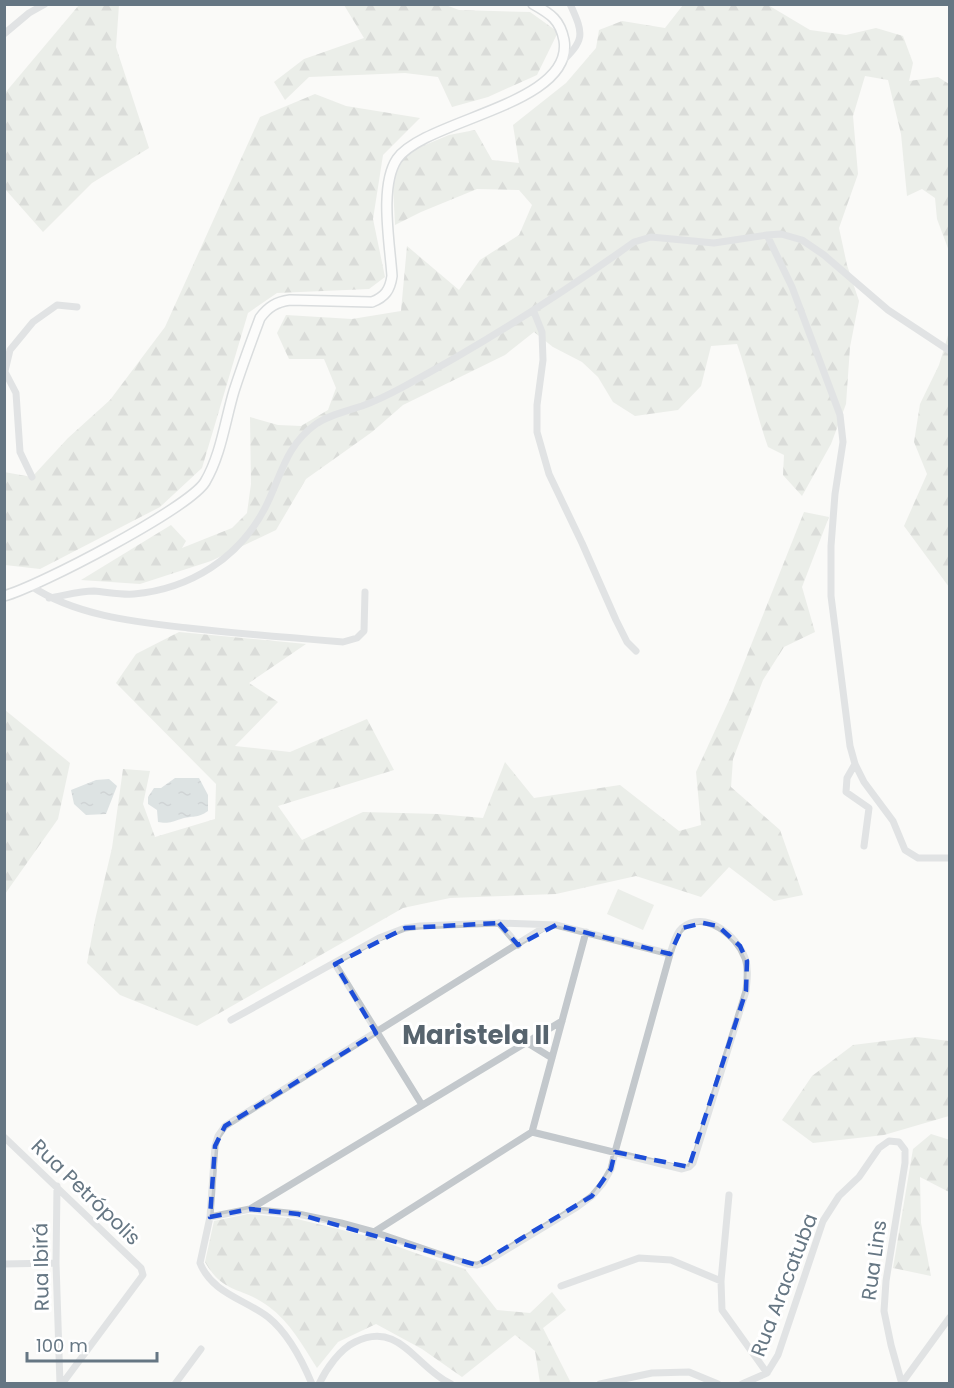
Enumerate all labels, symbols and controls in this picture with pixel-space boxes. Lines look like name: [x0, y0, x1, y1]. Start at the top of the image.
district label: Maristela II: [402, 1017, 550, 1053]
street label: Rua Petrópolis: [25, 1133, 147, 1251]
street label: Rua Aracatuba: [744, 1209, 824, 1361]
street label: Rua Lins: [855, 1218, 893, 1302]
street label: Rua Ibirá: [26, 1223, 56, 1311]
scale bar: [27, 1325, 158, 1363]
text: 100 m: [36, 1333, 88, 1358]

